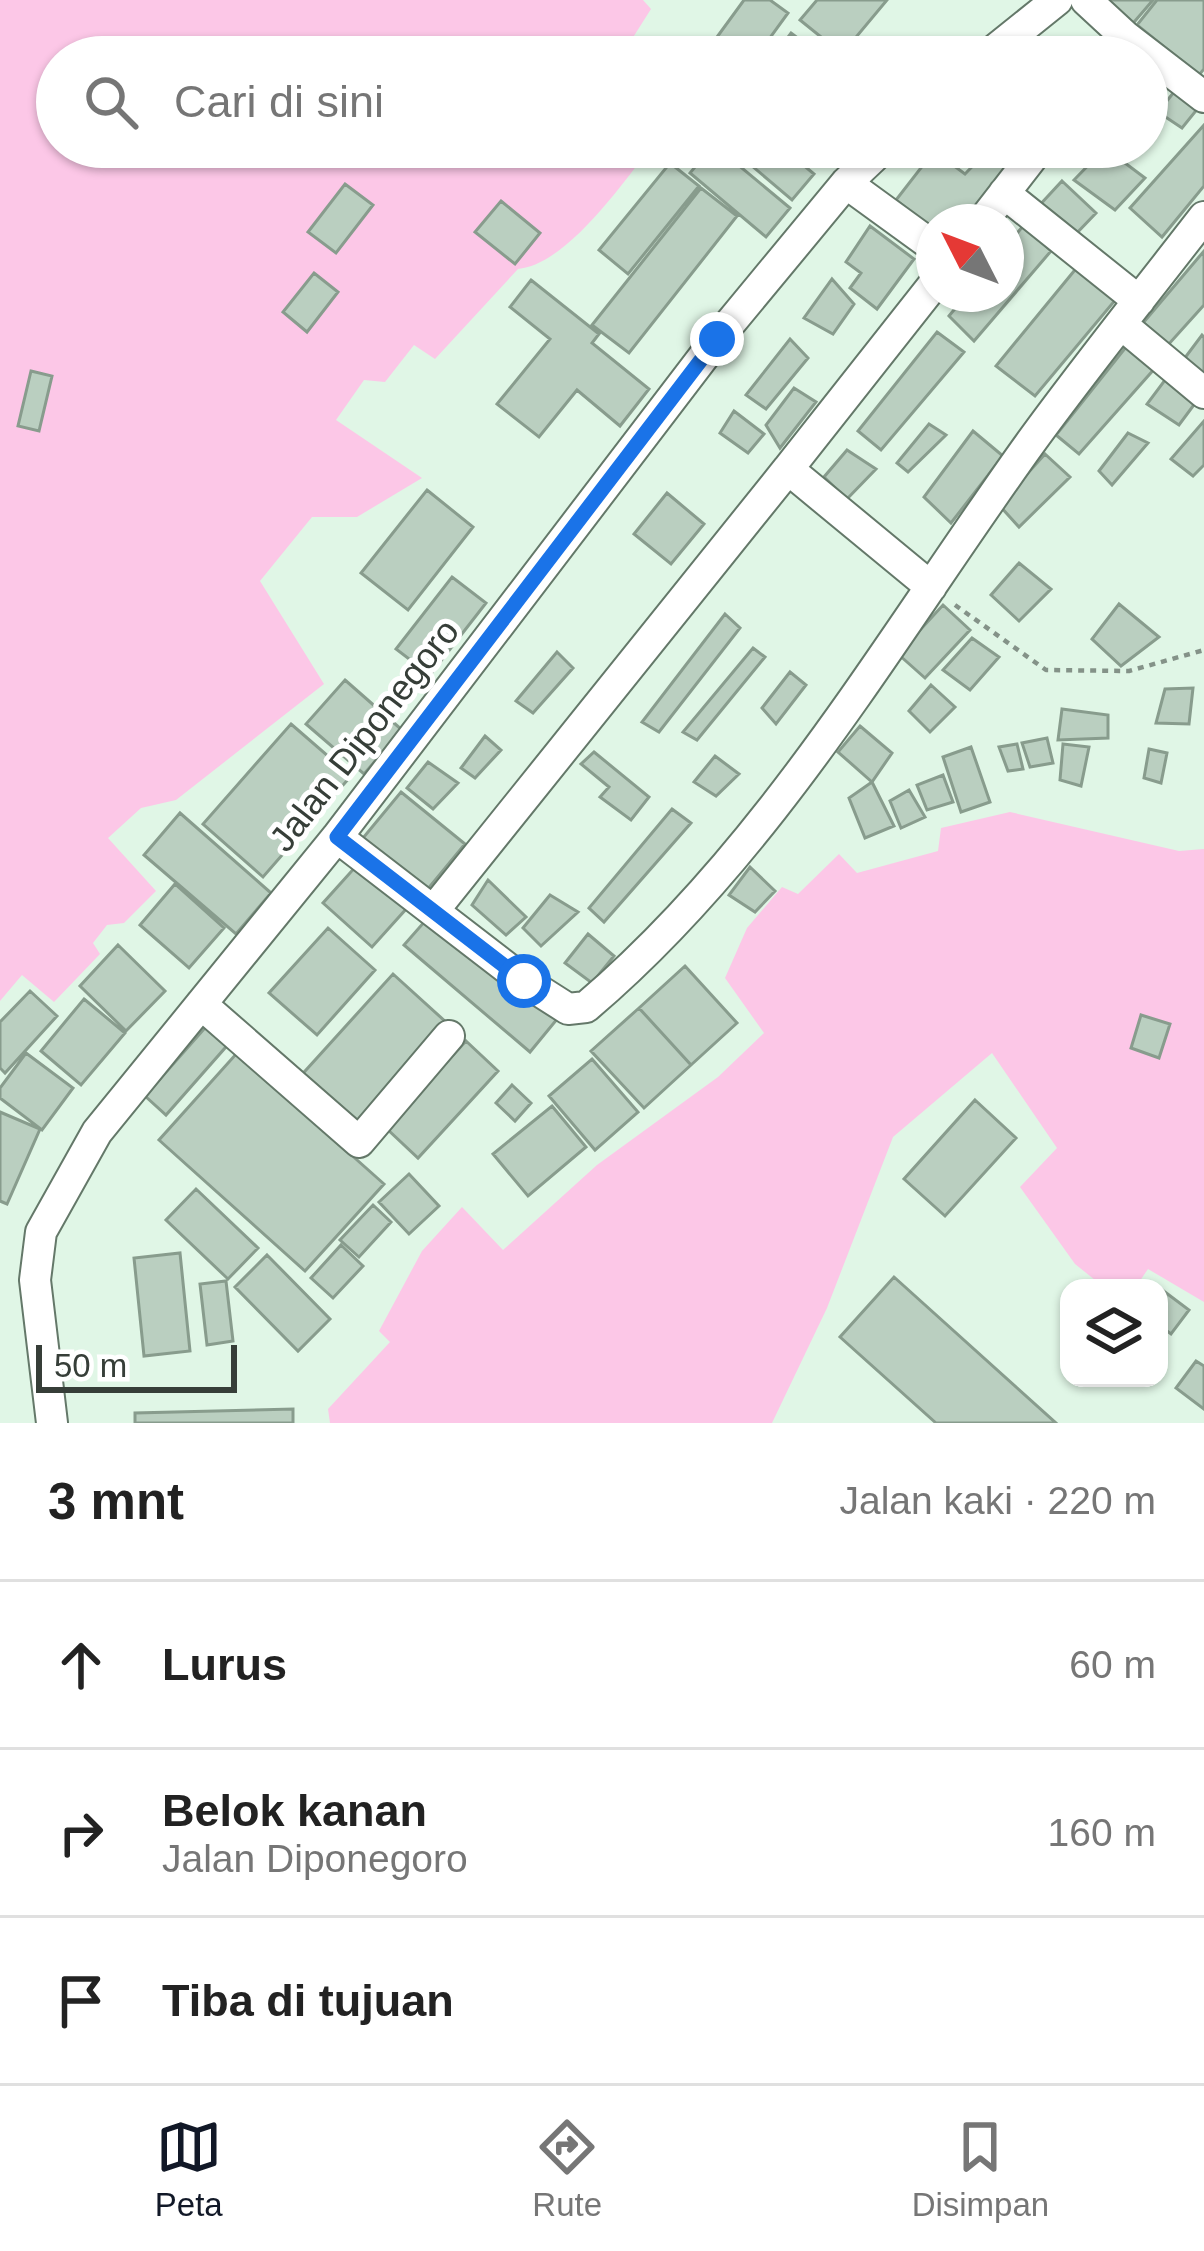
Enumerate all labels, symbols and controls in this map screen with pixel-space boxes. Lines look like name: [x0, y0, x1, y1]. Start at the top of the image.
search box: [36, 36, 1168, 168]
icon: search: [78, 69, 144, 135]
text: Cari di sini: [174, 76, 384, 127]
north arrow: [916, 204, 1024, 312]
route end: [690, 312, 744, 366]
street label: Jalan Diponegoro: [261, 611, 467, 859]
route start: [497, 954, 551, 1008]
map controls: [1060, 1279, 1168, 1387]
button: layers: [1060, 1279, 1168, 1387]
scale bar: [36, 1339, 237, 1392]
text: 50 m: [54, 1347, 127, 1384]
text: 3 mnt: [48, 1473, 184, 1530]
text: Jalan kaki · 220 m: [840, 1479, 1156, 1522]
icon: ahead: [48, 1632, 114, 1698]
text: Lurus: [162, 1639, 287, 1690]
text: 60 m: [1069, 1643, 1156, 1686]
text: Belok kanan: [162, 1785, 427, 1836]
icon: right: [48, 1800, 114, 1866]
text: 160 m: [1048, 1811, 1156, 1854]
text: Jalan Diponegoro: [162, 1837, 468, 1880]
icon: arrive: [48, 1968, 114, 2034]
text: Tiba di tujuan: [162, 1975, 454, 2026]
tab: Peta: [155, 2114, 223, 2224]
tab: Rute: [532, 2114, 602, 2224]
tab: Disimpan: [912, 2114, 1049, 2224]

